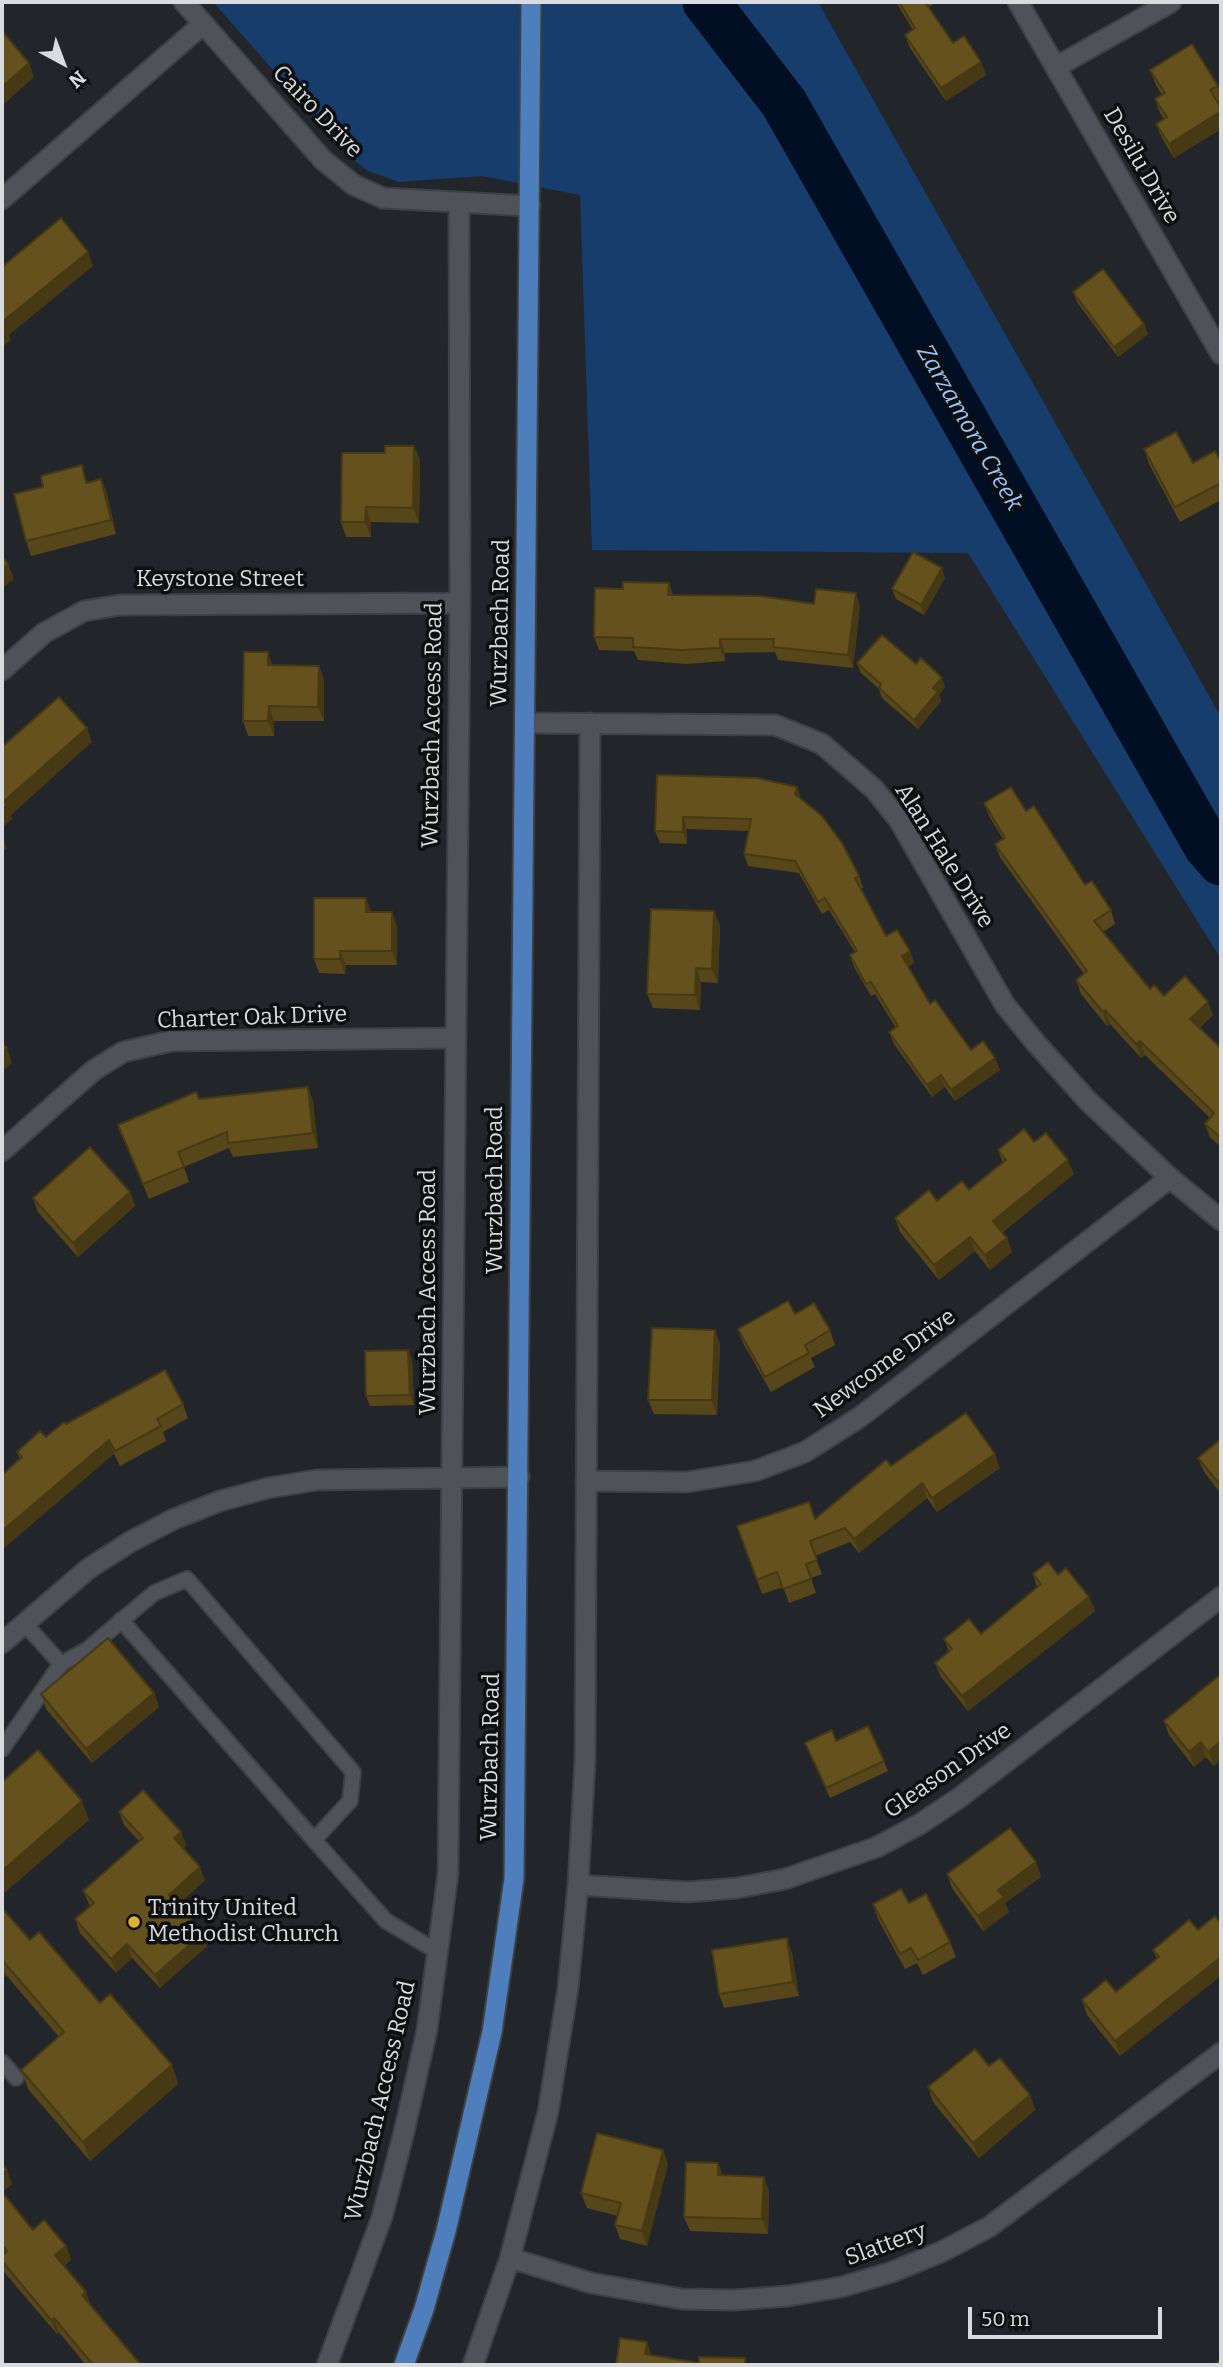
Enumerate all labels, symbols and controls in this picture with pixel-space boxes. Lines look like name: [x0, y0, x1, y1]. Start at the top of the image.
north arrow: [28, 28, 98, 98]
street label: Cairo Drive: [266, 60, 368, 164]
text: N: [64, 66, 90, 93]
street label: Desilu Drive: [1097, 103, 1185, 229]
water label: Zarzamora Creek: [910, 340, 1028, 516]
street label: Wurzbach Road: [486, 539, 516, 707]
street label: Keystone Street: [136, 566, 304, 594]
street label: Wurzbach Access Road: [417, 602, 449, 848]
street label: Alan Hale Drive: [889, 779, 999, 933]
street label: Charter Oak Drive: [157, 1001, 347, 1035]
street label: Wurzbach Road: [482, 1106, 510, 1274]
street label: Wurzbach Access Road: [415, 1169, 443, 1415]
street label: Newcome Drive: [809, 1303, 961, 1425]
street label: Wurzbach Road: [476, 1673, 506, 1841]
street label: Gleason Drive: [879, 1717, 1017, 1825]
place label: Trinity United Methodist Church: [148, 1895, 339, 1949]
marker: Trinity United Methodist Church: [126, 1914, 142, 1930]
street label: Wurzbach Access Road: [340, 1978, 422, 2224]
street label: Slattery: [842, 2218, 930, 2272]
scale bar: [971, 2294, 1165, 2338]
text: 50 m: [981, 2306, 1030, 2332]

